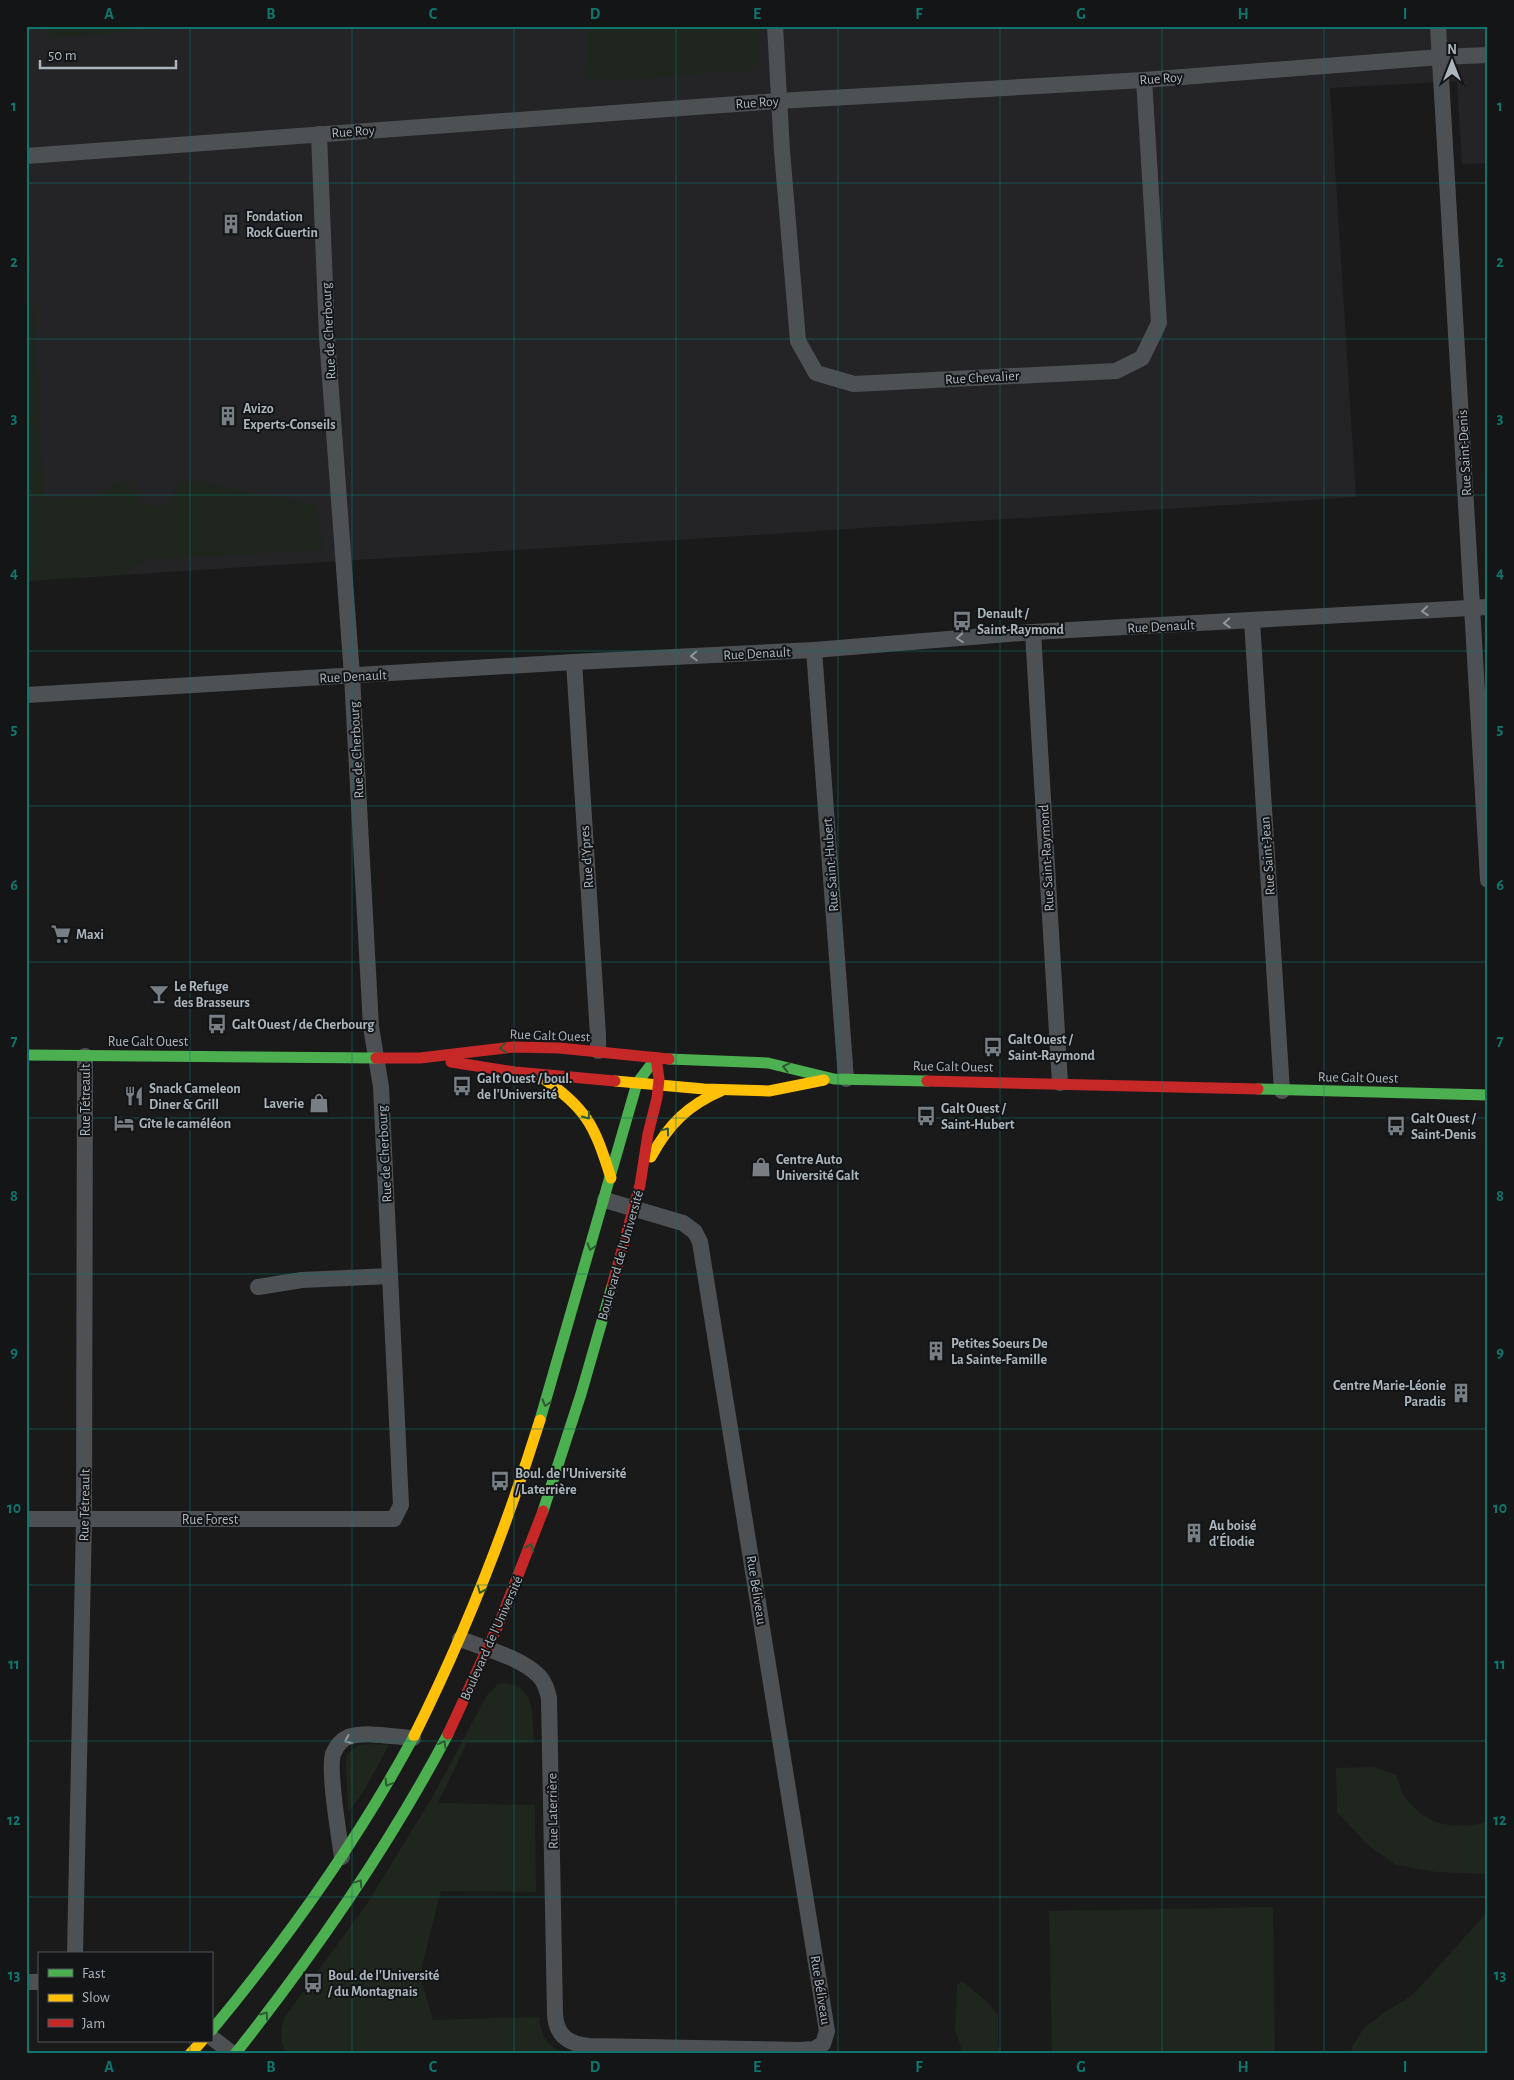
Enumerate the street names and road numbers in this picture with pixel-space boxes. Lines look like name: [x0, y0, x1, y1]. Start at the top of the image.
street label: Rue Roy: [1139, 71, 1183, 87]
street label: Rue Roy: [735, 95, 779, 111]
street label: Rue Roy: [331, 124, 375, 140]
street label: Rue de Cherbourg: [319, 282, 339, 380]
street label: Rue Chevalier: [945, 369, 1020, 387]
street label: Rue Saint-Denis: [1456, 410, 1474, 496]
street label: Rue Denault: [1127, 618, 1196, 636]
street label: Rue Denault: [723, 645, 792, 663]
street label: Rue Denault: [319, 668, 388, 686]
street label: Rue de Cherbourg: [347, 701, 367, 799]
street label: Rue Saint-Raymond: [1037, 804, 1057, 912]
street label: Rue Saint-Jean: [1258, 816, 1278, 896]
street label: Rue Saint-Hubert: [821, 817, 841, 912]
street label: Rue d'Ypres: [578, 825, 596, 889]
street label: Rue Galt Ouest: [510, 1028, 591, 1044]
street label: Rue Galt Ouest: [108, 1035, 189, 1049]
street label: Rue Galt Ouest: [913, 1059, 994, 1075]
street label: Rue Tétreault: [79, 1063, 93, 1136]
street label: Rue Galt Ouest: [1318, 1070, 1399, 1086]
street label: Rue de Cherbourg: [375, 1105, 395, 1203]
street label: Boulevard de l'Université: [596, 1189, 646, 1322]
street label: Rue Tétreault: [77, 1468, 93, 1542]
street label: Rue Forest: [182, 1513, 239, 1527]
street label: Rue Béliveau: [744, 1555, 768, 1626]
street label: Boulevard de l'Université: [458, 1574, 526, 1703]
street label: Rue Laterrière: [545, 1773, 561, 1849]
street label: Rue Béliveau: [808, 1955, 832, 2026]

